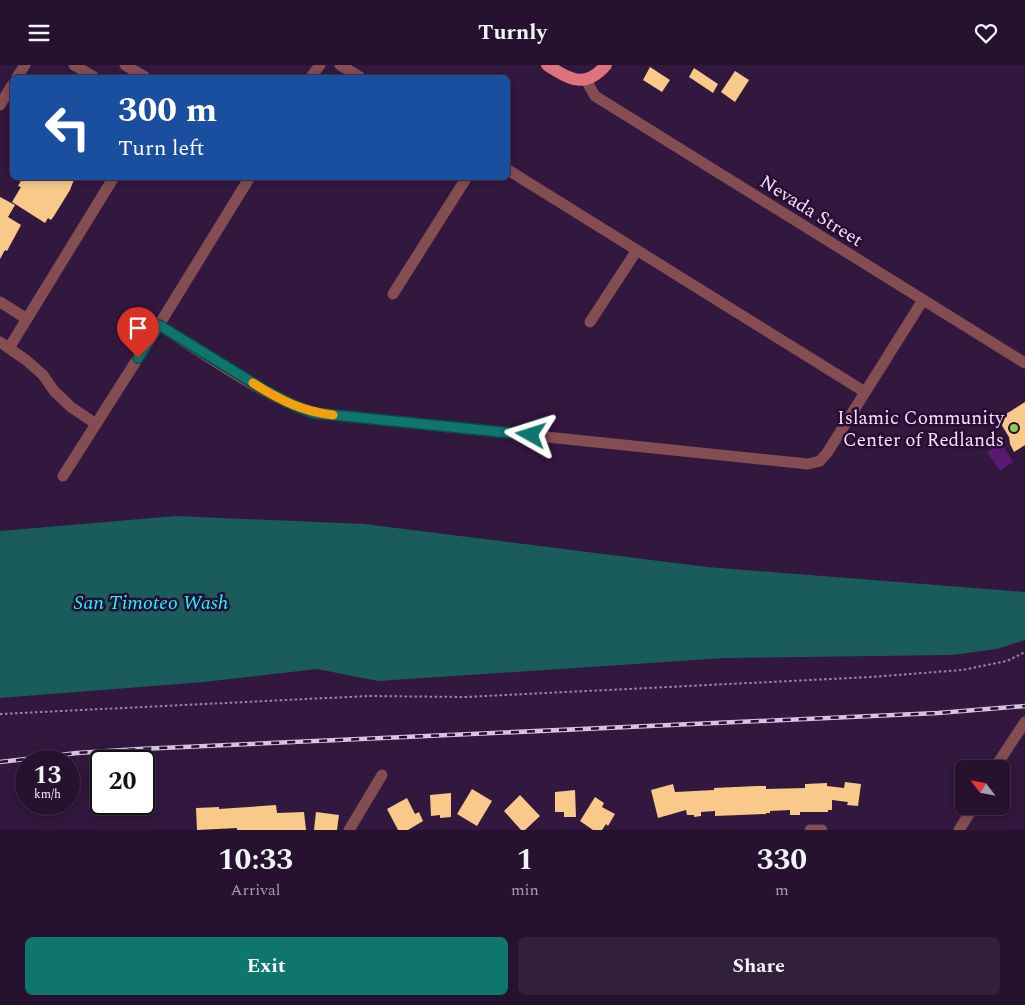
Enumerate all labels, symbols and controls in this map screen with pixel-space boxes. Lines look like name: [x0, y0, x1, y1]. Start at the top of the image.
text: Turnly: [478, 16, 547, 49]
icon: menu: [25, 19, 53, 47]
icon: heart: [972, 19, 1000, 47]
text: 300 m: [118, 84, 217, 137]
icon: left: [35, 95, 100, 160]
text: Turn left: [118, 132, 204, 165]
street label: Nevada Street: [754, 168, 869, 255]
pin: [117, 307, 159, 358]
icon: arrive: [124, 314, 152, 342]
place label: Islamic Community Center of Redlands: [837, 404, 1005, 455]
position arrow: [504, 408, 556, 460]
marker: Islamic Community Center of Redlands: [1008, 422, 1020, 434]
water label: San Timoteo Wash: [74, 588, 228, 618]
speed limit sign: 20: [90, 750, 155, 815]
text: 13: [33, 757, 62, 795]
north arrow: [955, 760, 1010, 815]
map controls: [955, 760, 1010, 815]
text: km/h: [34, 785, 61, 804]
text: 10:33: [218, 837, 293, 883]
text: 1: [516, 837, 533, 883]
text: 330: [757, 837, 807, 883]
text: Arrival: [231, 878, 280, 902]
text: min: [511, 878, 539, 902]
text: m: [775, 878, 789, 902]
button: Exit: [25, 937, 508, 995]
button: Share: [518, 937, 1000, 995]

